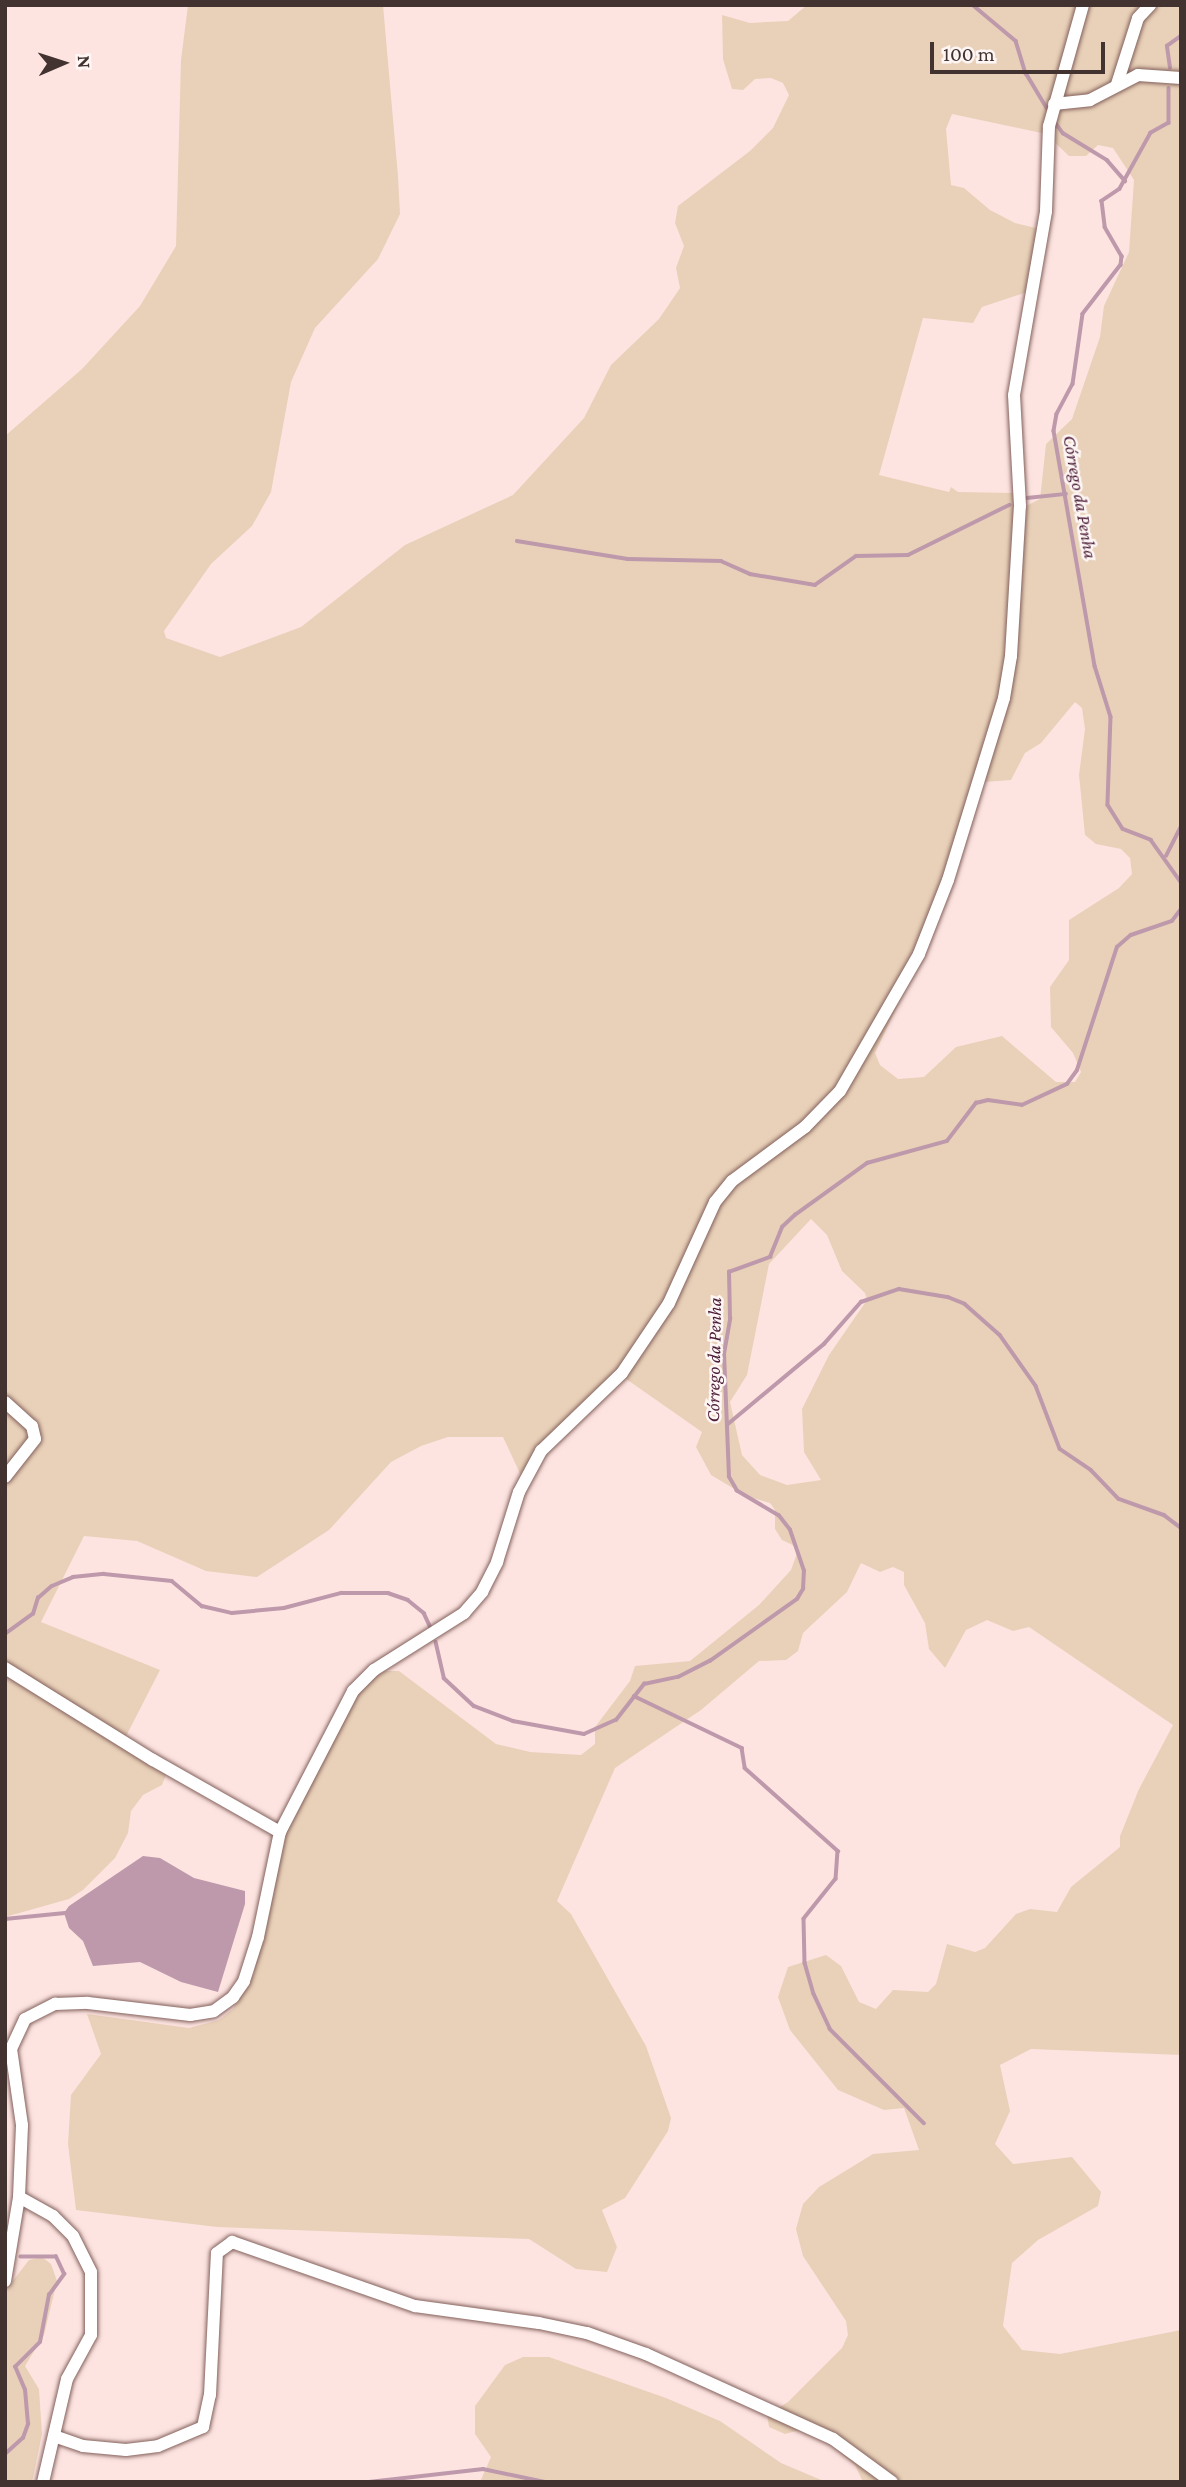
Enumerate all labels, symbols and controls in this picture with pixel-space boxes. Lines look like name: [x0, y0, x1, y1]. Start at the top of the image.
north arrow: [28, 28, 98, 98]
scale bar: [934, 28, 1109, 72]
text: 100 m: [943, 42, 995, 66]
text: N: [74, 55, 95, 69]
water label: Córrego da Penha: [1058, 434, 1102, 560]
water label: Córrego da Penha: [702, 1297, 726, 1423]

